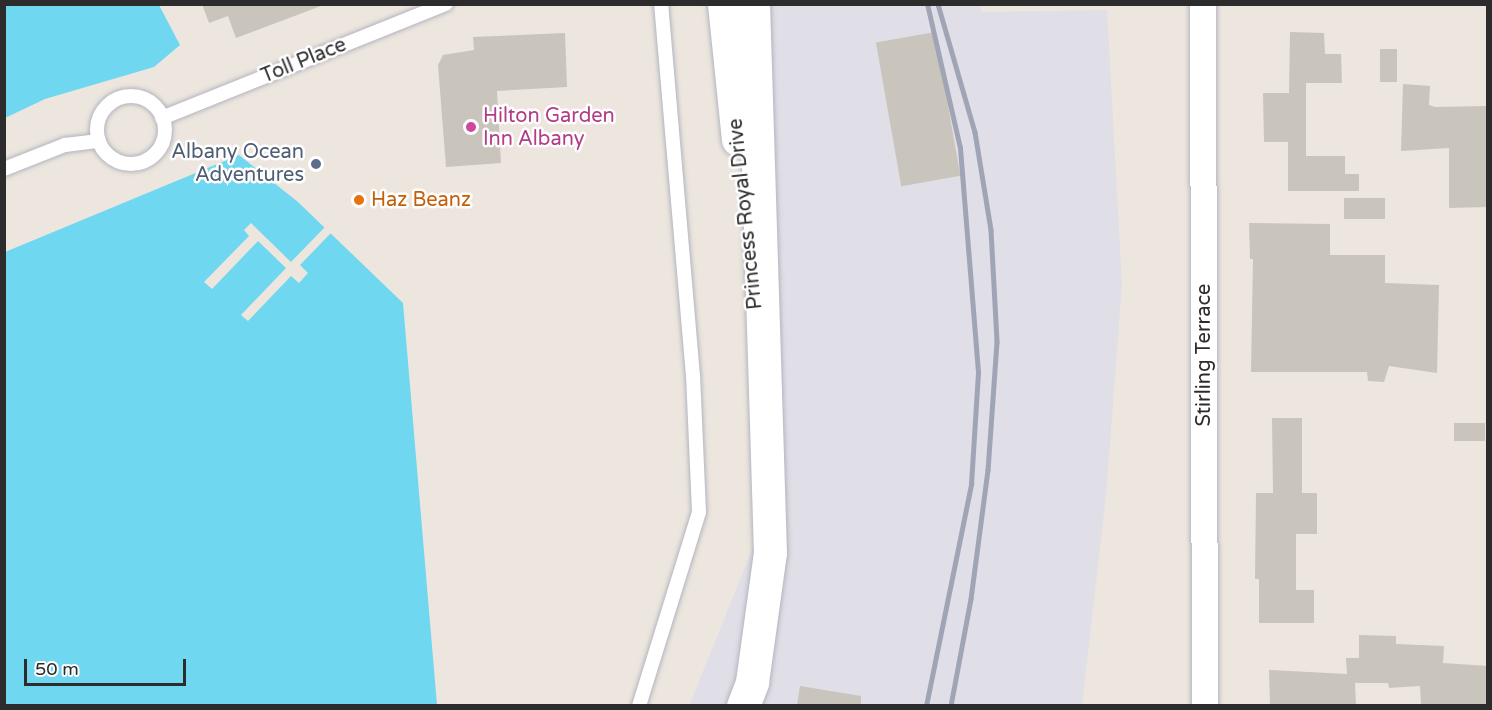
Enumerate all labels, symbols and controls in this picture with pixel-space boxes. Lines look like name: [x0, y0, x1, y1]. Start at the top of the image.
street label: Toll Place: [258, 33, 350, 89]
place label: Hilton Garden Inn Albany: [483, 104, 615, 151]
street label: Princess Royal Drive: [724, 117, 768, 311]
marker: Hilton Garden Inn Albany: [464, 120, 478, 134]
place label: Albany Ocean Adventures: [171, 140, 304, 187]
marker: Albany Ocean Adventures: [309, 157, 323, 171]
place label: Haz Beanz: [371, 188, 471, 212]
marker: Haz Beanz: [352, 193, 366, 207]
street label: Stirling Terrace: [1192, 284, 1216, 426]
scale bar: [27, 647, 189, 685]
text: 50 m: [35, 658, 79, 680]

